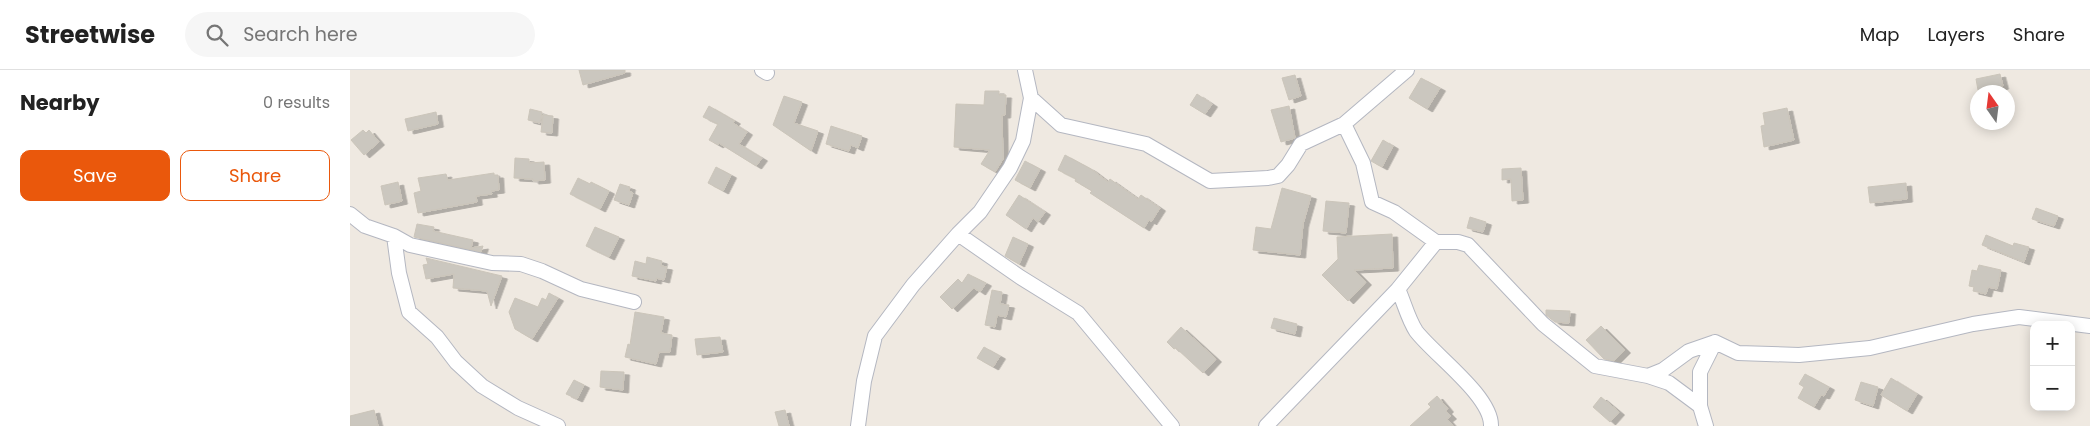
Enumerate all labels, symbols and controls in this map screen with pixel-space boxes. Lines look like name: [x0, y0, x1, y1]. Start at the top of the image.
search box: [185, 12, 535, 57]
text: Streetwise: [25, 18, 155, 51]
icon: search: [203, 21, 231, 49]
text: Search here: [243, 21, 358, 48]
text: Map: [1860, 22, 1900, 47]
text: Layers: [1928, 22, 1985, 47]
text: Share: [2013, 22, 2065, 47]
north arrow: [1970, 85, 2015, 130]
text: Nearby: [20, 88, 100, 117]
text: 0 results: [263, 91, 330, 114]
button: Save: [20, 150, 170, 201]
button: Share: [180, 150, 330, 201]
map controls: [2030, 321, 2075, 411]
button: +: [2030, 321, 2075, 366]
button: −: [2030, 366, 2075, 411]

